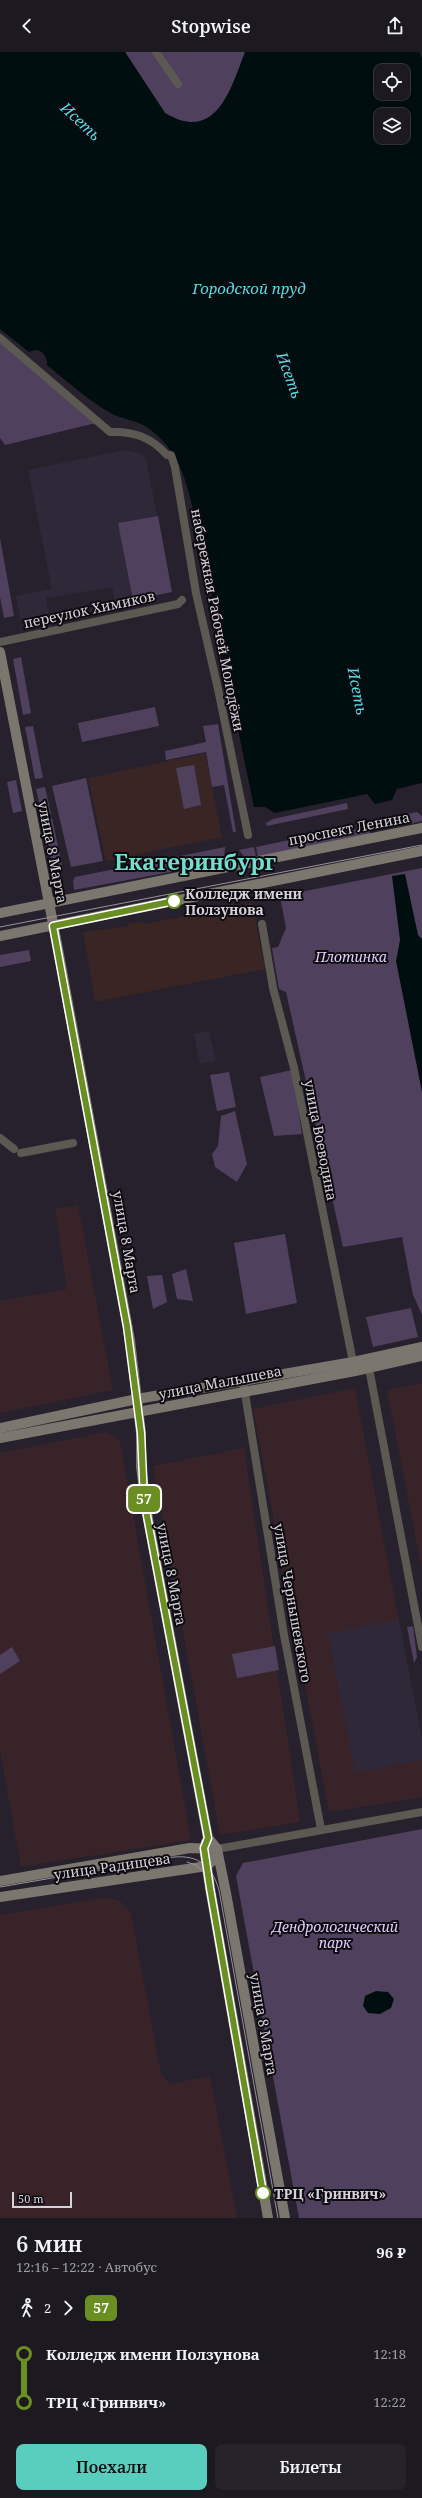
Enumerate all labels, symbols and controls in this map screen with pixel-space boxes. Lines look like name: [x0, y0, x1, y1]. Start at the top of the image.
text: Stopwise: [171, 14, 251, 38]
icon: back: [16, 15, 38, 37]
icon: share: [384, 15, 406, 37]
map controls: [374, 64, 410, 144]
button: locate: [374, 64, 410, 100]
water label: Исеть: [56, 97, 105, 145]
button: layers: [374, 108, 410, 144]
water label: Городской пруд: [191, 278, 306, 298]
water label: Исеть: [272, 348, 308, 401]
street label: набережная Рабочей Молодёжи: [187, 507, 249, 733]
street label: переулок Химиков: [22, 586, 157, 632]
water label: Исеть: [343, 665, 372, 717]
street label: улица 8 Марта: [34, 799, 72, 905]
street label: проспект Ленина: [287, 807, 411, 849]
district label: Екатеринбург: [114, 846, 276, 876]
place label: Колледж имени Ползунова: [185, 884, 303, 919]
marker: Колледж имени Ползунова: [166, 893, 182, 909]
park label: Плотинка: [314, 947, 387, 966]
street label: улица Воеводина: [300, 1078, 342, 1202]
street label: улица 8 Марта: [109, 1189, 145, 1295]
street label: улица Малышева: [157, 1361, 283, 1403]
line badge: 57: [126, 1486, 162, 1512]
text: 57: [136, 1489, 152, 1508]
street label: улица 8 Марта: [153, 1521, 191, 1627]
street label: улица Чернышевского: [270, 1522, 316, 1684]
street label: улица Радищева: [52, 1848, 172, 1884]
park label: Дендрологический парк: [270, 1917, 399, 1952]
street label: улица 8 Марта: [246, 1971, 282, 2077]
place label: ТРЦ «Гринвич»: [274, 2184, 386, 2203]
marker: ТРЦ «Гринвич»: [255, 2185, 271, 2201]
scale bar: [12, 2190, 72, 2209]
text: 50 m: [18, 2191, 44, 2206]
text: 6 мин: [16, 2228, 82, 2258]
text: 96 ₽: [376, 2242, 406, 2262]
text: 12:16 – 12:22 · Автобус: [16, 2258, 157, 2276]
icon: walk: [16, 2297, 38, 2319]
icon: forward: [57, 2297, 79, 2319]
text: 57: [93, 2298, 109, 2317]
text: 2: [44, 2299, 51, 2317]
text: Колледж имени Ползунова: [46, 2344, 260, 2364]
text: 12:18: [373, 2345, 406, 2363]
text: ТРЦ «Гринвич»: [46, 2392, 166, 2412]
text: 12:22: [373, 2393, 406, 2411]
button: Поехали: [16, 2444, 207, 2490]
button: Билеты: [215, 2444, 406, 2490]

